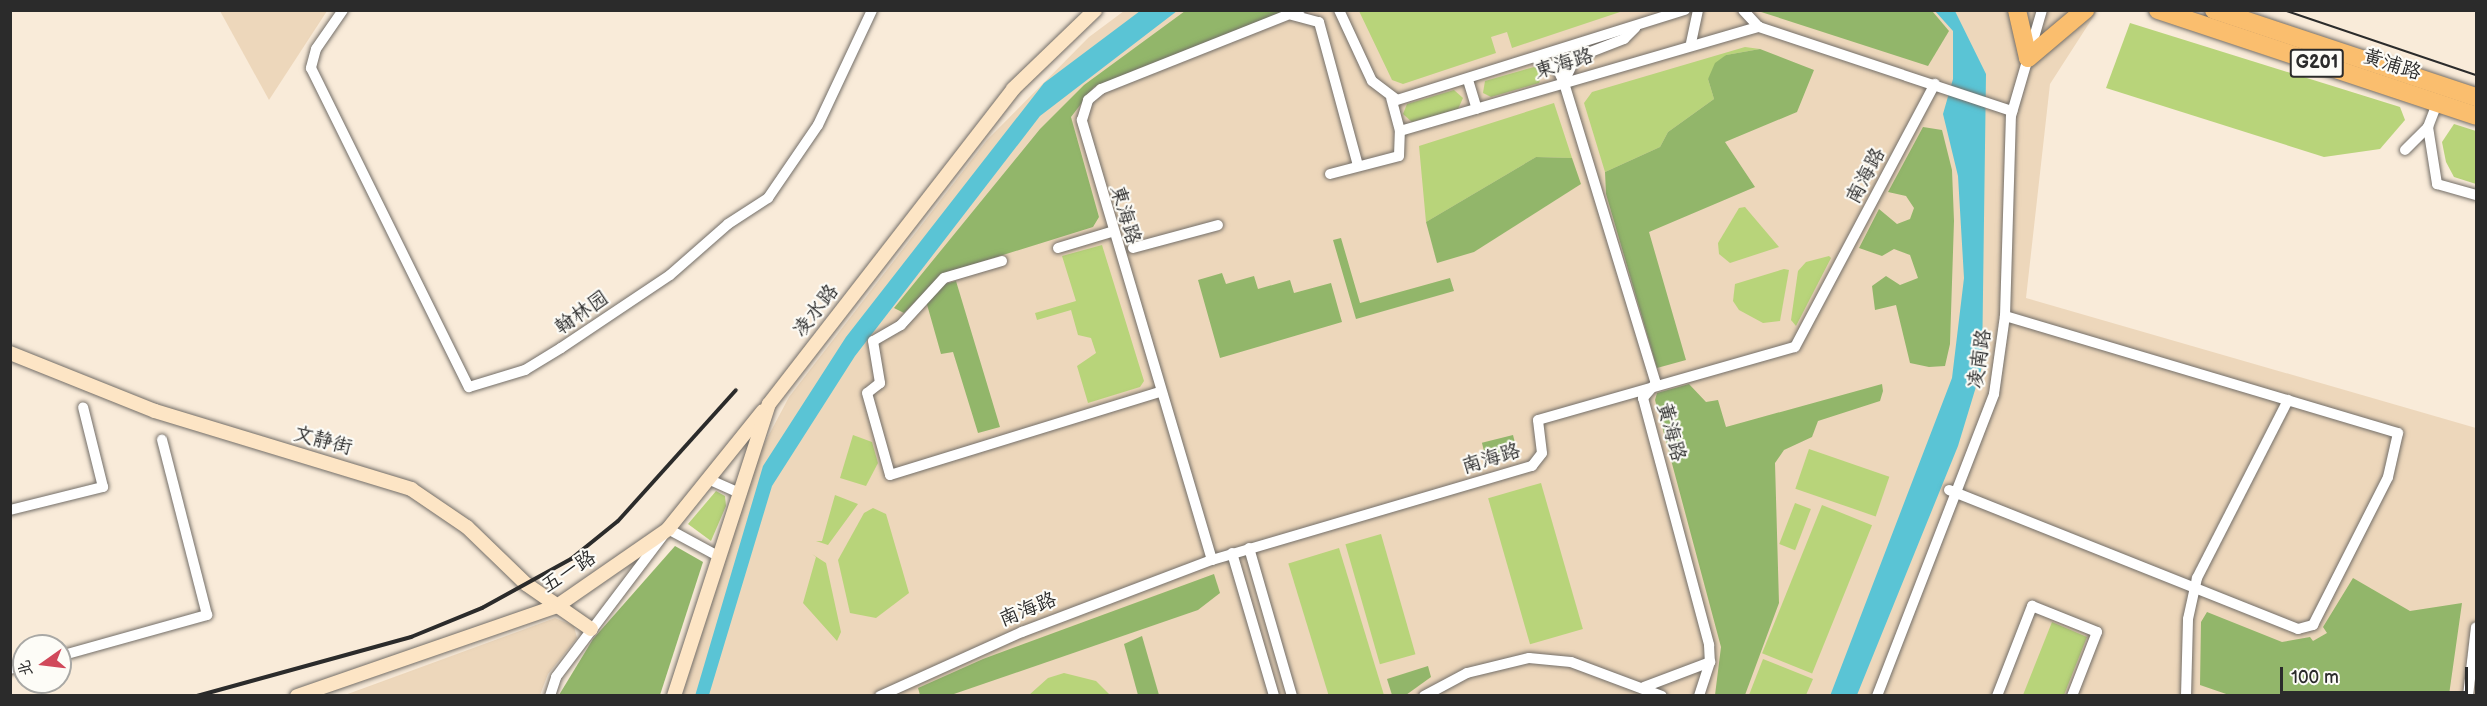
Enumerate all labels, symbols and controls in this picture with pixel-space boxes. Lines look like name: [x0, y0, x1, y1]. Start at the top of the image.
street label: 東海路: [1532, 44, 1596, 84]
street label: 黄浦路: [2360, 44, 2424, 86]
road number: G201: [2288, 48, 2346, 78]
street label: 南海路: [1841, 144, 1891, 208]
street label: 東海路: [1105, 183, 1145, 247]
street label: 凌水路: [788, 280, 844, 342]
street label: 翰林园: [550, 286, 614, 340]
street label: 凌南路: [1963, 327, 1997, 391]
street label: 黃海路: [1652, 400, 1690, 464]
street label: 文静街: [291, 422, 355, 460]
street label: 南海路: [1459, 439, 1523, 479]
street label: 五一路: [537, 546, 601, 598]
street label: 南海路: [996, 588, 1060, 632]
north arrow: [12, 634, 72, 694]
scale bar: [2283, 655, 2470, 693]
text: 北: [15, 658, 37, 678]
text: 100 m: [2291, 667, 2339, 688]

